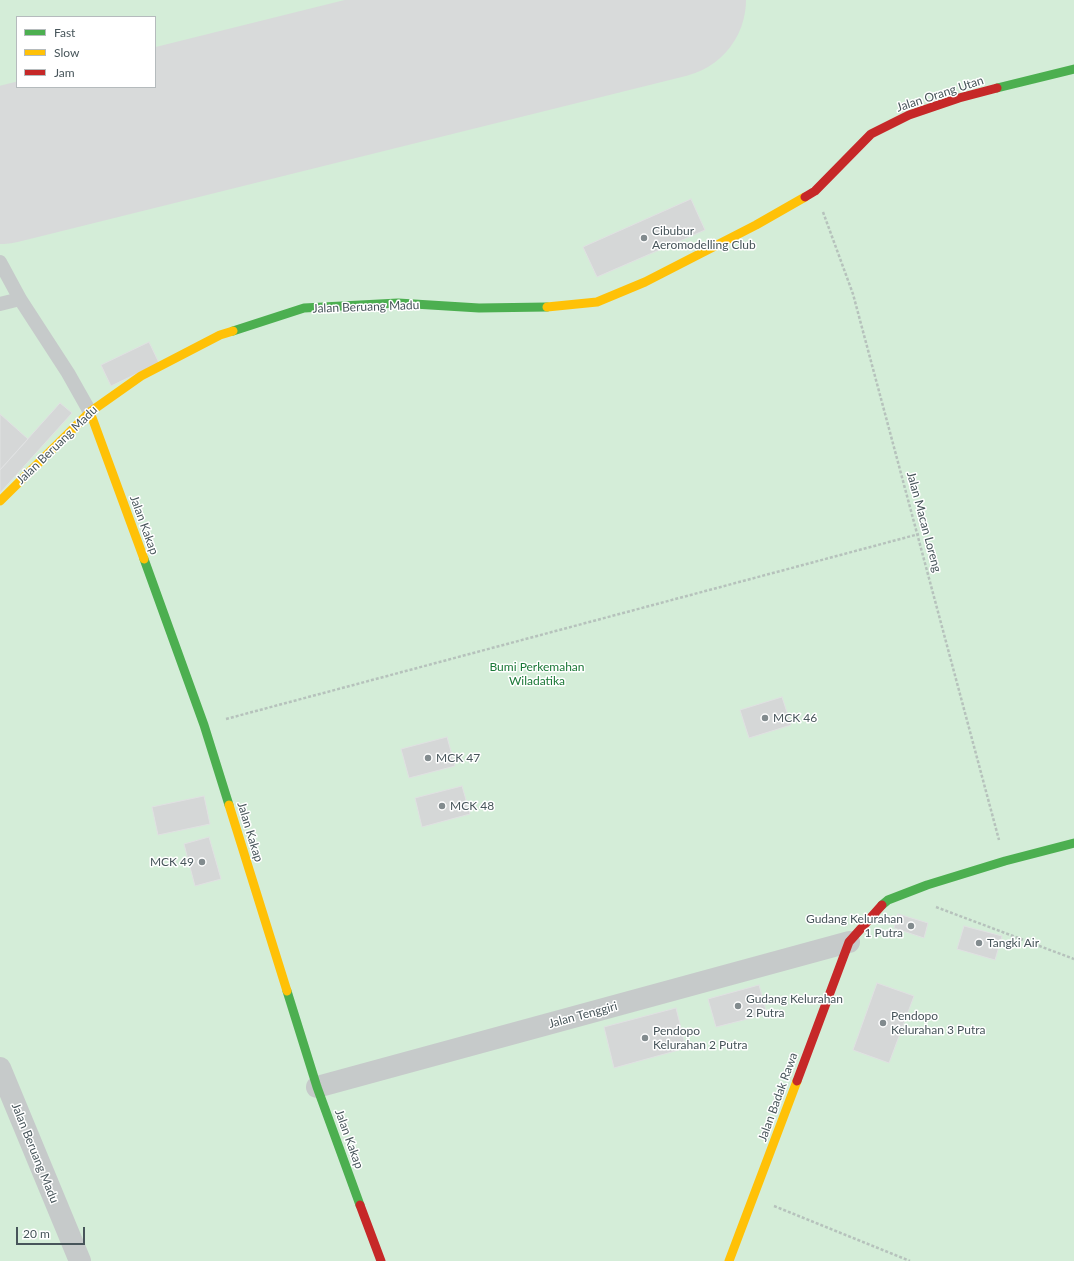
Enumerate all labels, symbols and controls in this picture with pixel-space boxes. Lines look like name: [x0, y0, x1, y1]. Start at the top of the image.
legend: [16, 16, 156, 88]
text: Fast: [54, 25, 75, 40]
text: Slow: [54, 45, 79, 60]
text: Jam: [54, 65, 75, 80]
street label: Jalan Orang Utan: [895, 73, 985, 115]
place label: Cibubur Aeromodelling Club: [652, 224, 756, 252]
marker: Cibubur Aeromodelling Club: [639, 233, 649, 243]
street label: Jalan Beruang Madu: [312, 298, 420, 316]
street label: Jalan Beruang Madu: [14, 403, 100, 487]
street label: Jalan Macan Loreng: [904, 470, 944, 574]
street label: Jalan Kakap: [127, 493, 161, 557]
park label: Bumi Perkemahan Wiladatika: [489, 660, 585, 688]
place label: MCK 46: [773, 711, 817, 725]
marker: MCK 46: [760, 713, 770, 723]
place label: MCK 47: [436, 751, 480, 765]
marker: MCK 47: [423, 753, 433, 763]
place label: MCK 48: [450, 799, 494, 813]
street label: Jalan Kakap: [234, 800, 266, 864]
marker: MCK 48: [437, 801, 447, 811]
place label: MCK 49: [150, 855, 194, 869]
marker: MCK 49: [197, 857, 207, 867]
place label: Gudang Kelurahan 1 Putra: [806, 912, 903, 940]
marker: Gudang Kelurahan 1 Putra: [906, 921, 916, 931]
place label: Tangki Air: [987, 936, 1039, 950]
marker: Tangki Air: [974, 938, 984, 948]
place label: Gudang Kelurahan 2 Putra: [746, 992, 843, 1020]
street label: Jalan Tenggiri: [547, 999, 619, 1031]
marker: Gudang Kelurahan 2 Putra: [733, 1001, 743, 1011]
place label: Pendopo Kelurahan 3 Putra: [891, 1009, 985, 1037]
marker: Pendopo Kelurahan 3 Putra: [878, 1018, 888, 1028]
place label: Pendopo Kelurahan 2 Putra: [653, 1024, 747, 1052]
marker: Pendopo Kelurahan 2 Putra: [640, 1033, 650, 1043]
street label: Jalan Badak Rawa: [755, 1051, 801, 1143]
street label: Jalan Beruang Madu: [8, 1101, 62, 1205]
street label: Jalan Kakap: [332, 1107, 366, 1171]
scale bar: [18, 1219, 87, 1245]
text: 20 m: [23, 1226, 50, 1241]

